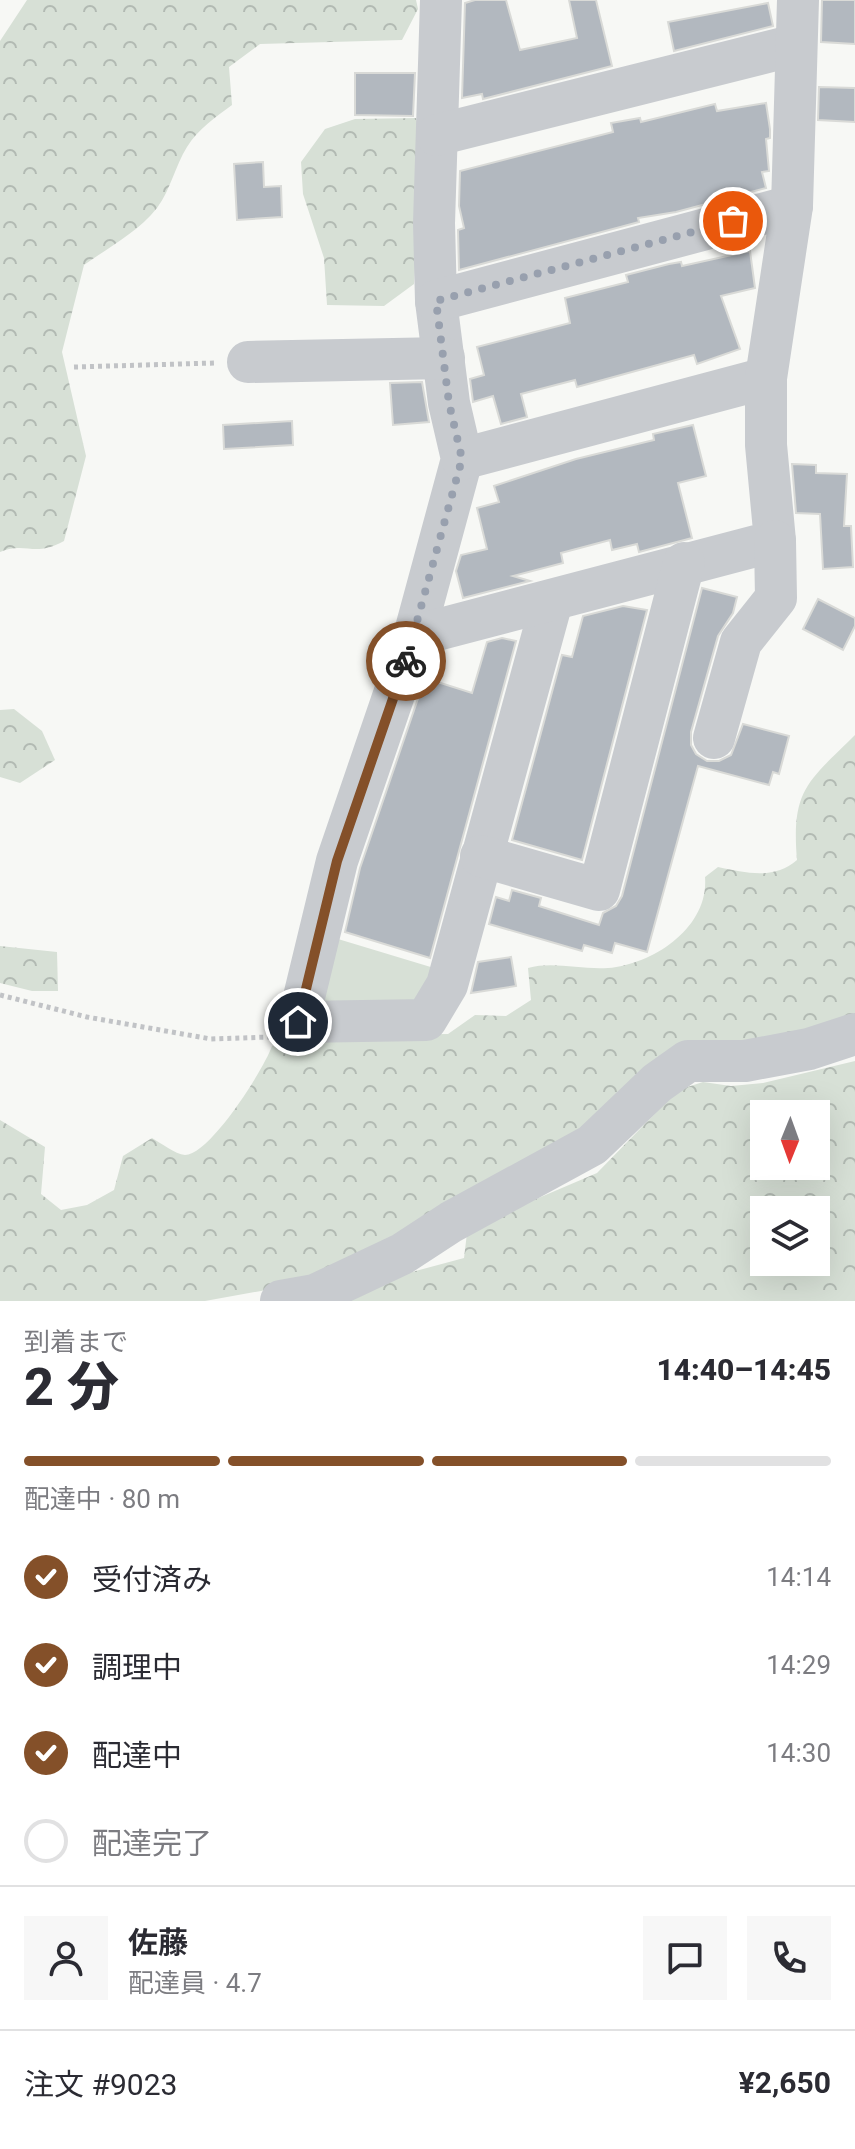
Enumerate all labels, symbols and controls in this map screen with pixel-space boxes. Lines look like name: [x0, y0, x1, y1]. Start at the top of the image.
pin: [699, 187, 767, 255]
icon: bag: [711, 199, 755, 243]
courier: [366, 621, 446, 701]
icon: bike: [384, 639, 428, 683]
pin: [264, 988, 332, 1056]
icon: home: [276, 1000, 320, 1044]
north arrow: [750, 1100, 830, 1180]
map controls: [750, 1100, 830, 1276]
button: layers: [750, 1196, 830, 1276]
text: 到着まで: [24, 1327, 128, 1357]
text: 14:40–14:45: [656, 1352, 831, 1387]
text: 2 分: [24, 1357, 119, 1418]
text: 配達中 · 80 m: [24, 1484, 180, 1514]
icon: check: [24, 1555, 68, 1599]
text: 受付済み: [92, 1562, 212, 1597]
text: 14:14: [766, 1562, 831, 1592]
icon: check: [24, 1643, 68, 1687]
text: 調理中: [92, 1650, 182, 1685]
text: 14:29: [766, 1650, 831, 1680]
icon: check: [24, 1731, 68, 1775]
text: 配達中: [92, 1738, 182, 1773]
text: 14:30: [766, 1738, 831, 1768]
text: 配達完了: [92, 1826, 212, 1861]
button: person: [24, 1916, 108, 2000]
button: chat: [643, 1916, 727, 2000]
button: phone: [747, 1916, 831, 2000]
text: 佐藤: [128, 1925, 188, 1960]
text: 配達員 · 4.7: [128, 1968, 262, 1998]
text: ¥2,650: [739, 2065, 831, 2100]
text: 注文 #9023: [24, 2067, 177, 2102]

